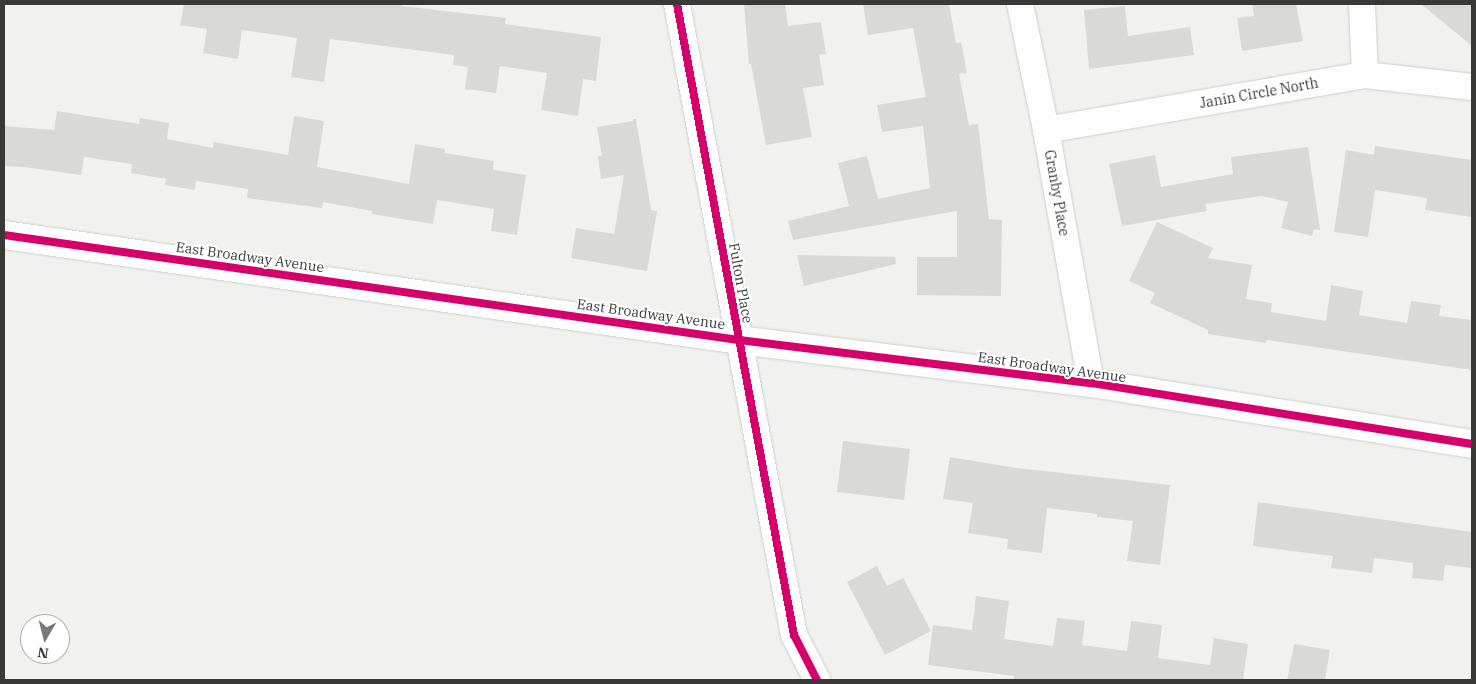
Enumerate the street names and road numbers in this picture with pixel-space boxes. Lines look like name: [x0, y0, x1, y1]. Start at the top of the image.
street label: Janin Circle North: [1198, 74, 1320, 112]
street label: Granby Place: [1041, 149, 1073, 237]
street label: East Broadway Avenue: [175, 238, 325, 276]
street label: Fulton Place: [726, 241, 756, 325]
street label: East Broadway Avenue: [576, 295, 726, 333]
street label: East Broadway Avenue: [977, 348, 1127, 386]

